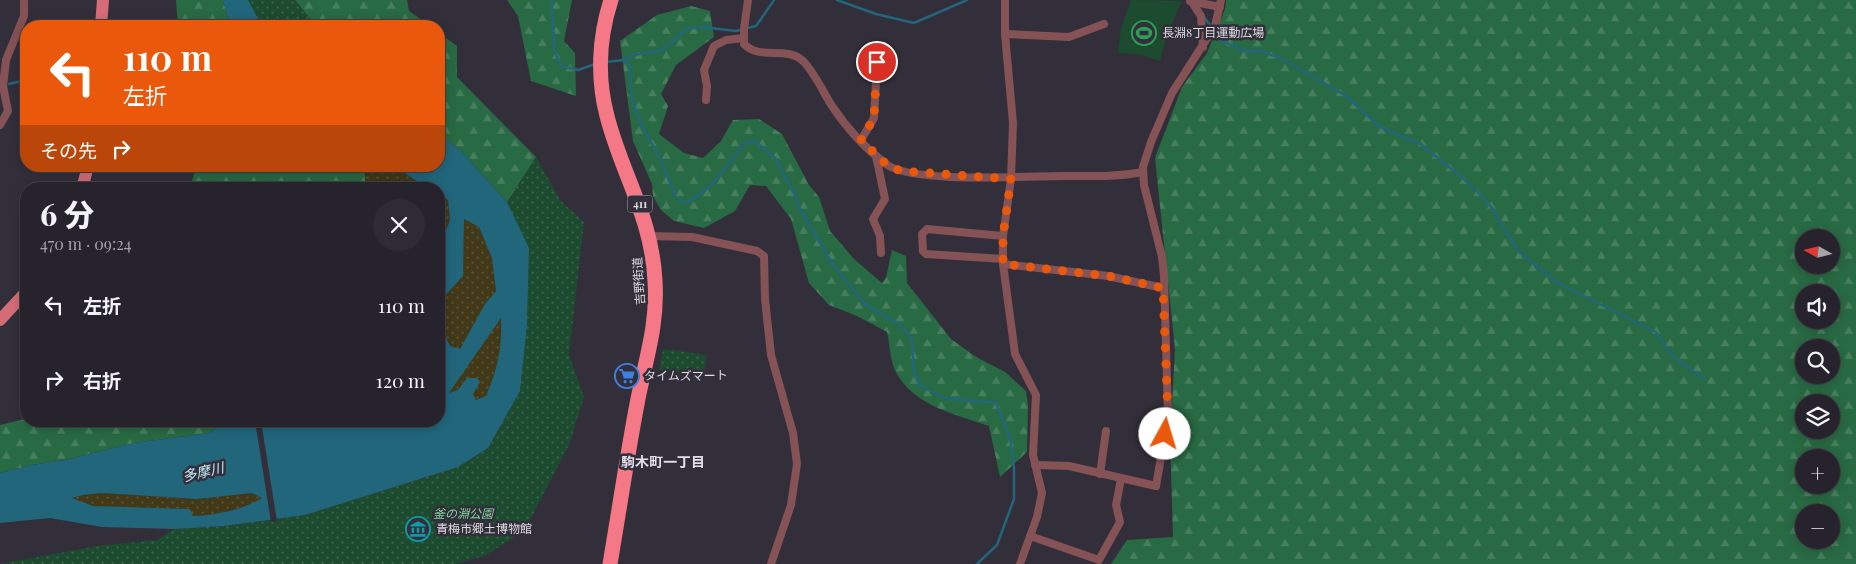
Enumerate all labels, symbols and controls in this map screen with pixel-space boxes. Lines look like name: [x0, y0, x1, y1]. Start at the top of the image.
sports icon: 長淵8丁目運動広場: [1131, 20, 1157, 46]
place label: 長淵8丁目運動広場: [1162, 24, 1264, 40]
text: 110 m: [123, 33, 212, 80]
icon: left: [40, 40, 105, 105]
pin: [856, 41, 898, 83]
icon: arrive: [863, 48, 891, 76]
text: 左折: [123, 80, 167, 110]
icon: right: [107, 135, 135, 163]
text: その先: [40, 137, 97, 163]
text: 6 分: [40, 194, 94, 234]
road number: 411: [628, 195, 652, 212]
button: close: [373, 199, 425, 251]
north arrow: [1795, 229, 1840, 274]
map controls: [1795, 229, 1840, 549]
text: 470 m · 09:24: [40, 233, 132, 254]
street label: 吉野街道: [628, 257, 648, 306]
button: sound: [1795, 284, 1840, 329]
icon: left: [40, 291, 68, 319]
text: 左折: [83, 292, 121, 318]
text: 110 m: [378, 292, 425, 318]
button: search: [1795, 339, 1840, 384]
supermarket icon: タイムズマート: [614, 363, 640, 389]
icon: right: [40, 366, 68, 394]
text: 右折: [83, 367, 121, 393]
text: 120 m: [376, 367, 425, 393]
place label: タイムズマート: [644, 367, 728, 383]
button: layers: [1795, 394, 1840, 439]
position arrow: [1138, 407, 1190, 459]
button: +: [1795, 449, 1840, 494]
district label: 駒木町一丁目: [621, 452, 705, 471]
water label: 多摩川: [180, 457, 227, 485]
button: −: [1795, 504, 1840, 549]
park label: 釜の淵公園: [433, 505, 495, 521]
museum icon: 青梅市郷土博物館: [405, 516, 431, 542]
place label: 青梅市郷土博物館: [436, 520, 532, 536]

